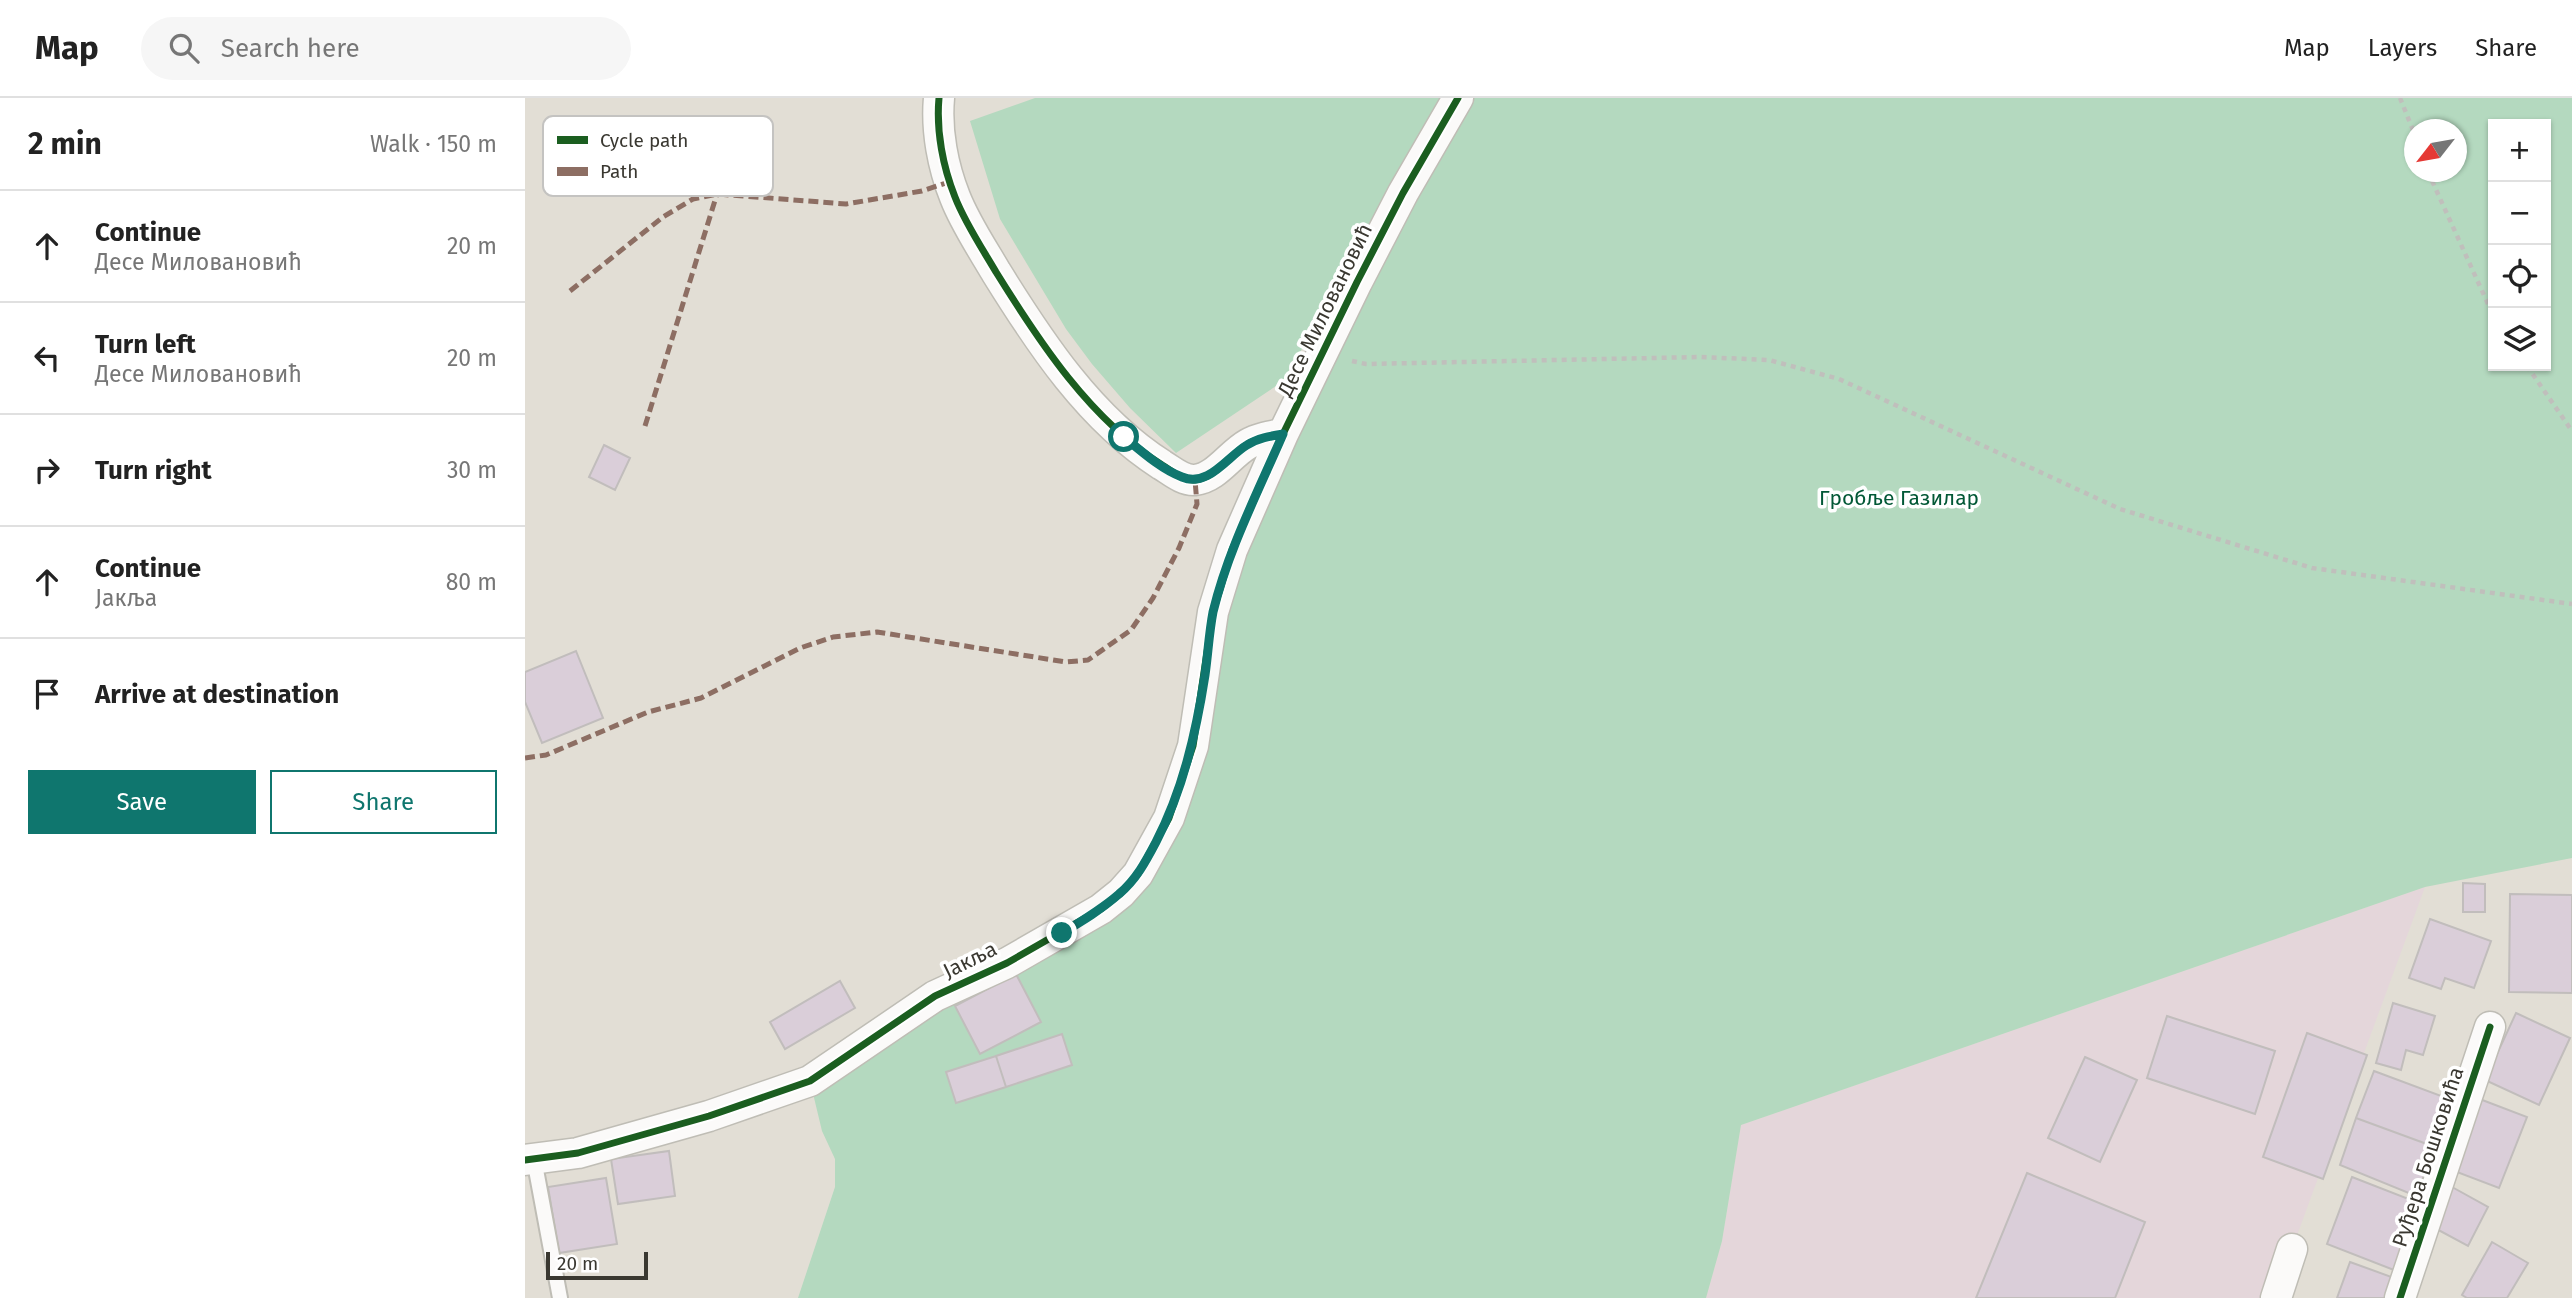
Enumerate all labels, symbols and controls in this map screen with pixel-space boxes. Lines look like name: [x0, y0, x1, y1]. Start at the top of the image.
search box: [141, 17, 631, 80]
text: Map: [35, 28, 99, 68]
icon: search: [165, 29, 203, 67]
text: Search here: [221, 33, 360, 64]
text: Map: [2284, 34, 2330, 62]
text: Layers: [2368, 34, 2437, 62]
text: Share: [2475, 34, 2537, 62]
legend: [543, 116, 773, 196]
north arrow: [2404, 119, 2467, 182]
map controls: [2488, 119, 2551, 371]
button: +: [2488, 119, 2551, 182]
text: 2 min: [28, 126, 102, 162]
text: Cycle path: [600, 129, 688, 152]
text: Walk · 150 m: [370, 130, 497, 158]
text: Path: [600, 160, 638, 183]
button: −: [2488, 182, 2551, 245]
text: Continue: [95, 217, 201, 248]
street label: Десе Миловановић: [1271, 219, 1378, 401]
icon: ahead: [28, 227, 66, 265]
text: 20 m: [447, 232, 497, 260]
button: locate: [2488, 245, 2551, 308]
text: Десе Миловановић: [95, 248, 302, 276]
button: layers: [2488, 308, 2551, 371]
text: Turn left: [95, 329, 196, 360]
icon: left: [28, 339, 66, 377]
text: 20 m: [447, 344, 497, 372]
text: Десе Миловановић: [95, 360, 302, 388]
route start: [1108, 421, 1139, 452]
icon: right: [28, 451, 66, 489]
text: Turn right: [95, 455, 212, 486]
text: 30 m: [447, 456, 497, 484]
park label: Гробље Газилар: [1819, 485, 1979, 511]
text: Continue: [95, 553, 201, 584]
icon: ahead: [28, 563, 66, 601]
text: 80 m: [446, 568, 497, 596]
text: Јакља: [95, 584, 157, 612]
icon: arrive: [28, 675, 66, 713]
text: Arrive at destination: [95, 679, 339, 710]
button: Save: [28, 770, 256, 834]
button: Share: [270, 770, 497, 834]
route end: [1046, 917, 1077, 948]
street label: Јакља: [939, 936, 1001, 984]
street label: Руђера Бошковића: [2387, 1064, 2469, 1250]
scale bar: [546, 1249, 647, 1281]
text: 20 m: [557, 1252, 598, 1275]

